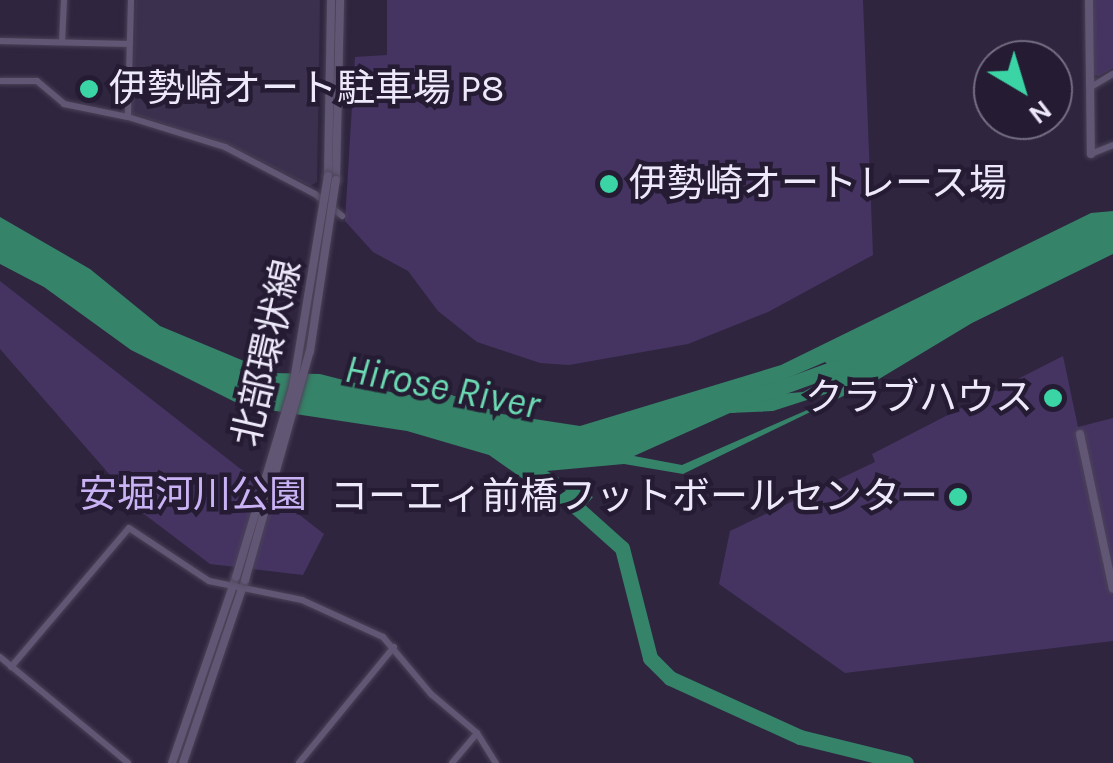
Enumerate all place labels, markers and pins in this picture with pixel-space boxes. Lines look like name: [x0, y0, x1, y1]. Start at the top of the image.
place label: 伊勢崎オート駐車場 P8: [109, 66, 504, 112]
marker: 伊勢崎オート駐車場 P8: [78, 78, 100, 100]
place label: 伊勢崎オートレース場: [629, 161, 1009, 207]
marker: 伊勢崎オートレース場: [598, 173, 620, 195]
place label: クラブハウス: [805, 375, 1033, 421]
marker: クラブハウス: [1042, 387, 1064, 409]
place label: コーエィ前橋フットボールセンター: [330, 474, 938, 520]
marker: コーエィ前橋フットボールセンター: [947, 486, 969, 508]

